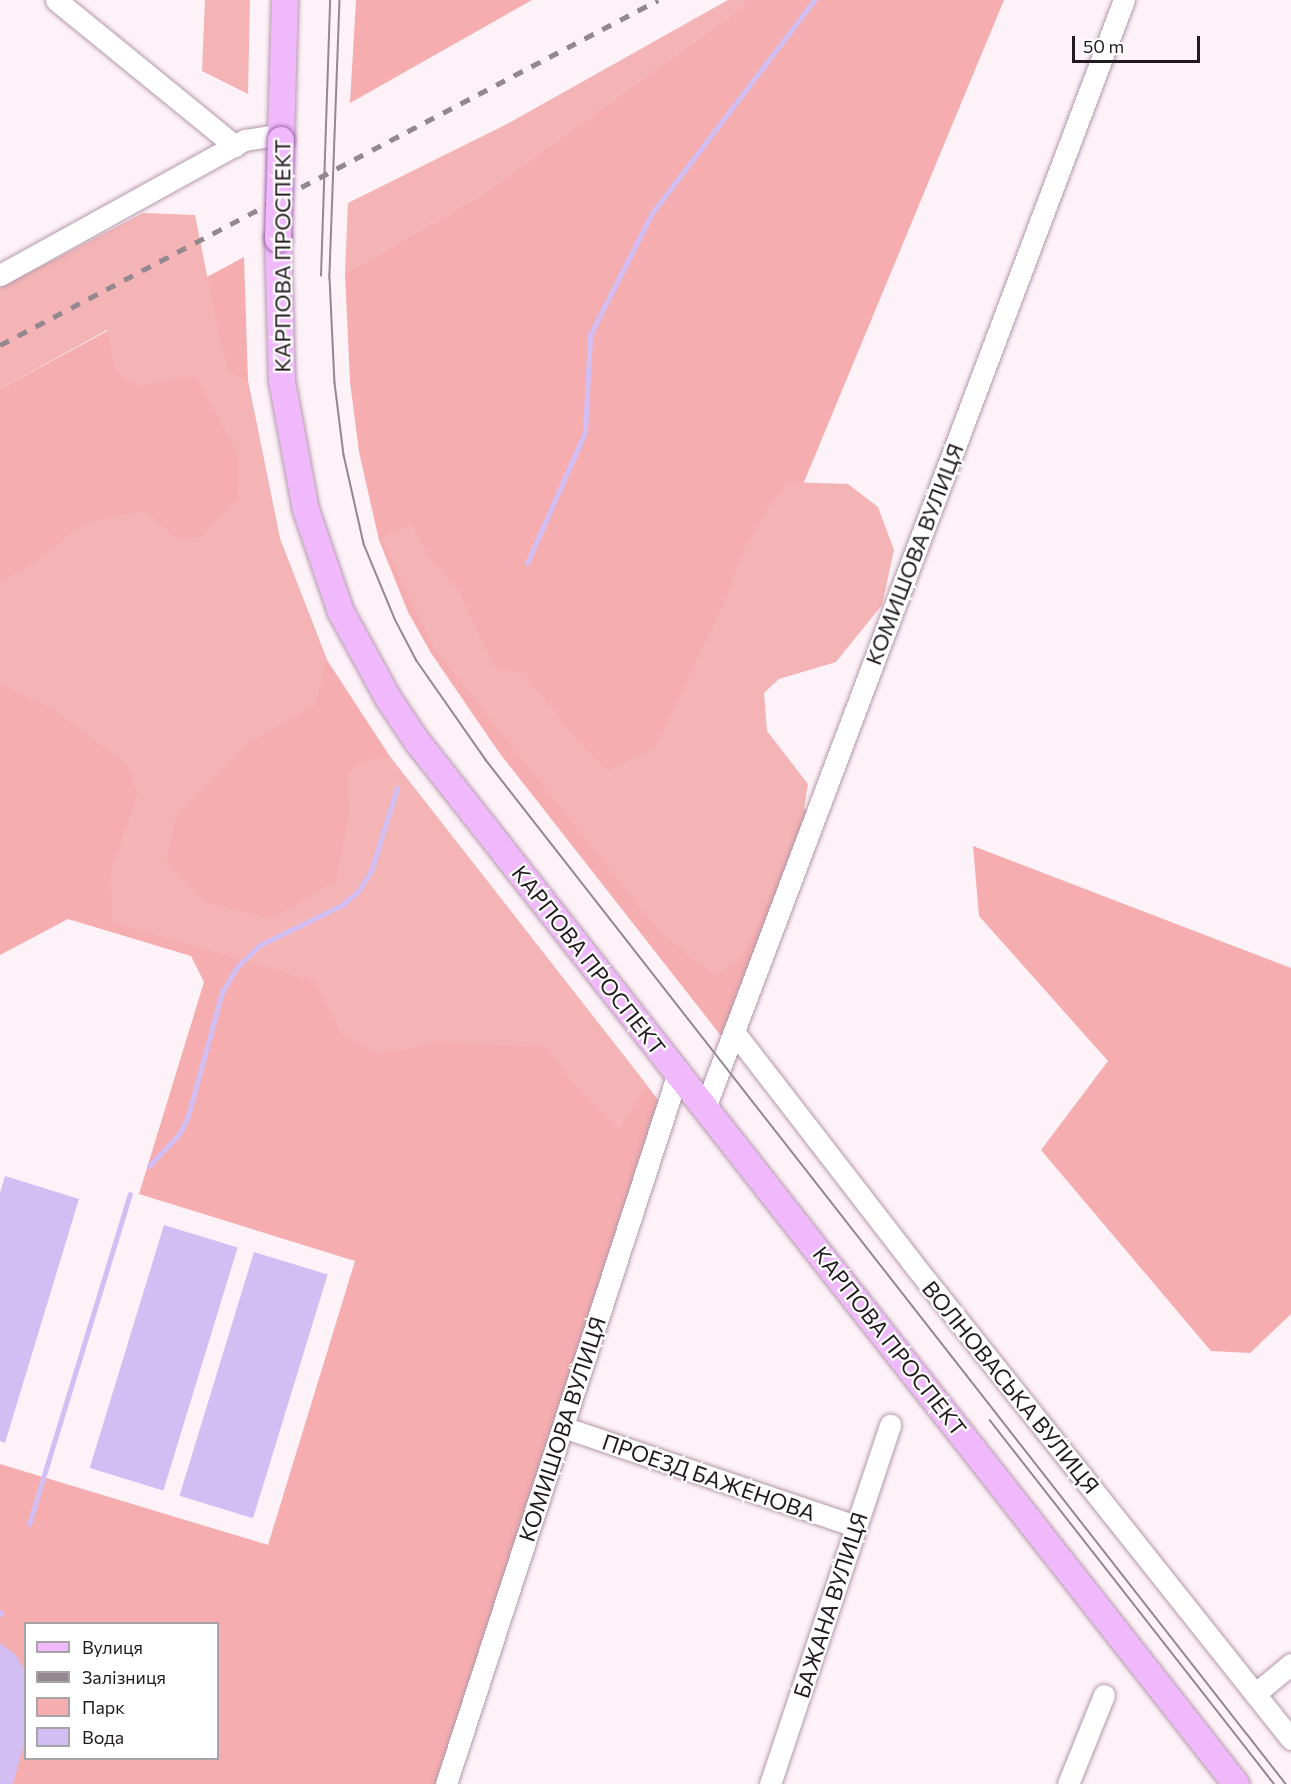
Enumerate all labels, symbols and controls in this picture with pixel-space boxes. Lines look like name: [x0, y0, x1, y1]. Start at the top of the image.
scale bar: [1075, 24, 1202, 62]
text: 50 m: [1083, 35, 1124, 57]
street label: КАРПОВА ПРОСПЕКТ: [269, 139, 295, 373]
street label: КОМИШОВА ВУЛИЦЯ: [860, 440, 968, 668]
street label: КАРПОВА ПРОСПЕКТ: [507, 860, 671, 1060]
street label: КАРПОВА ПРОСПЕКТ: [808, 1241, 972, 1441]
street label: ВОЛНОВАСЬКА ВУЛИЦЯ: [917, 1275, 1105, 1499]
street label: КОМИШОВА ВУЛИЦЯ: [513, 1313, 611, 1545]
street label: ПРОЕЗД БАЖЕНОВА: [599, 1428, 819, 1526]
street label: БАЖАНА ВУЛИЦЯ: [787, 1509, 873, 1701]
legend: [24, 1622, 219, 1760]
text: Вулиця: [82, 1636, 143, 1658]
text: Залізниця: [82, 1666, 166, 1688]
text: Парк: [82, 1696, 125, 1718]
text: Вода: [82, 1726, 124, 1748]

